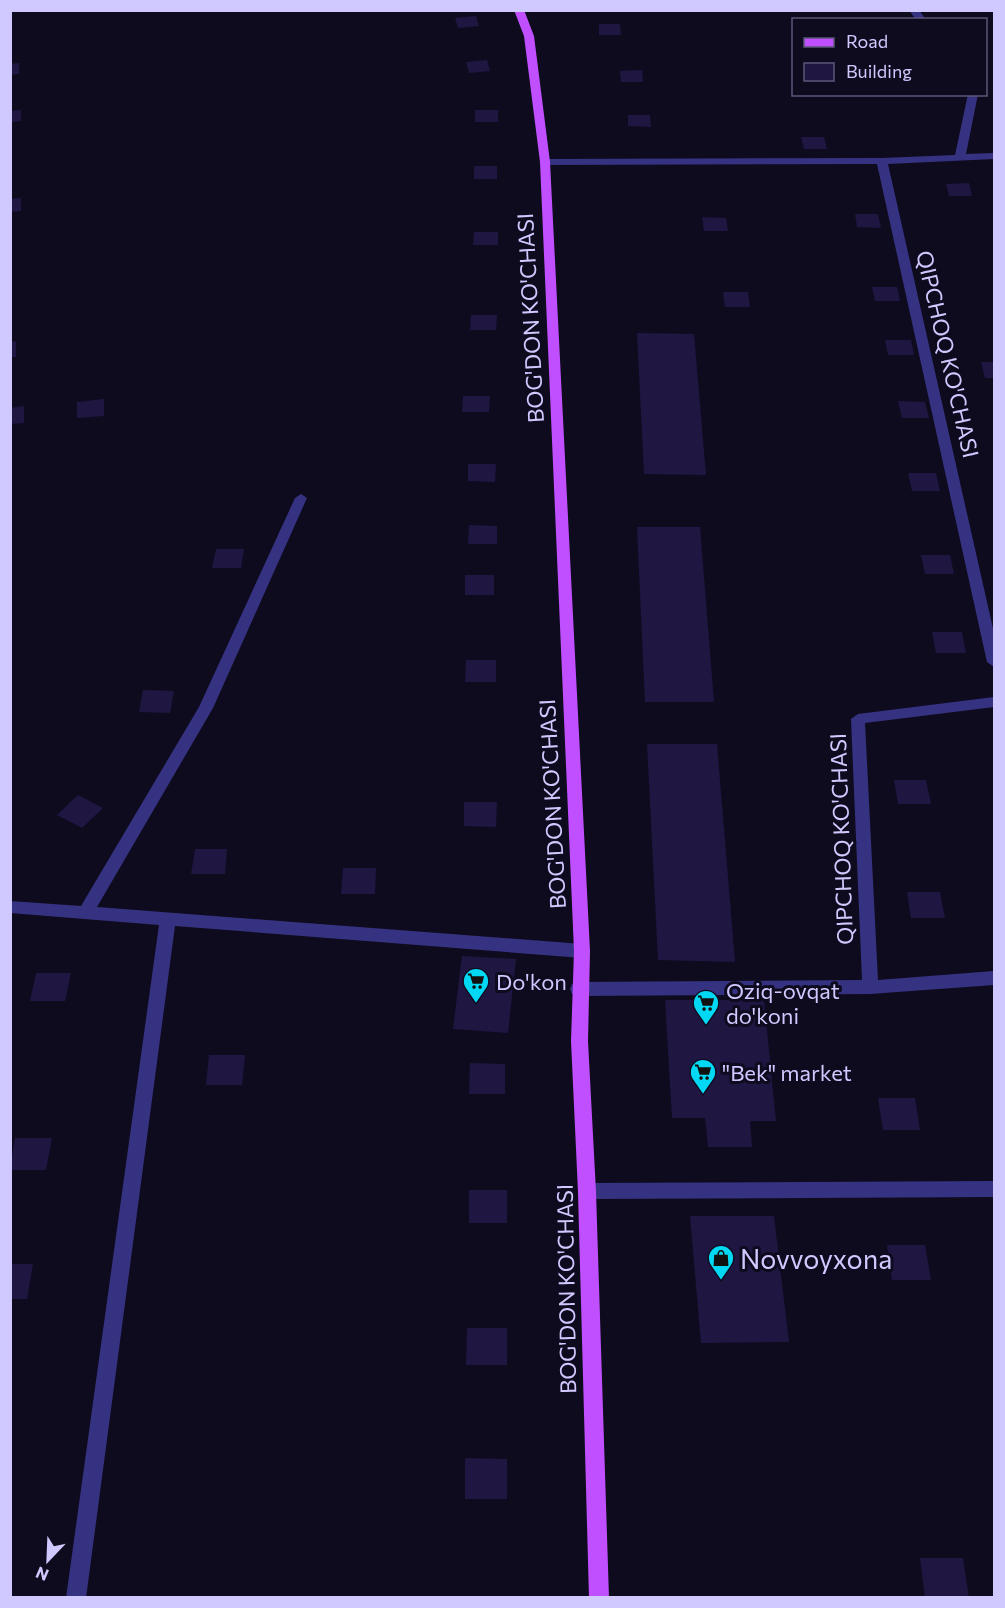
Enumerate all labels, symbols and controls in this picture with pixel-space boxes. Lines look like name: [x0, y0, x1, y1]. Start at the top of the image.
legend: [792, 18, 987, 96]
text: Road: [846, 30, 888, 52]
text: Building: [846, 60, 912, 82]
street label: BOG'DON KO'CHASI: [511, 212, 549, 424]
street label: QIPCHOQ KO'CHASI: [911, 248, 985, 460]
street label: BOG'DON KO'CHASI: [533, 698, 571, 910]
street label: QIPCHOQ KO'CHASI: [824, 733, 858, 945]
supermarket icon: Do'kon: [461, 966, 491, 1004]
place label: Do'kon: [496, 968, 567, 995]
place label: Oziq-ovqat do'koni: [726, 977, 840, 1029]
supermarket icon: Oziq-ovqat do'koni: [691, 988, 721, 1026]
supermarket icon: "Bek" market: [688, 1057, 718, 1095]
place label: "Bek" market: [722, 1059, 852, 1086]
street label: BOG'DON KO'CHASI: [551, 1184, 581, 1394]
place label: Novvoyxona: [740, 1242, 892, 1275]
shop icon: Novvoyxona: [706, 1243, 736, 1281]
north arrow: [18, 1530, 78, 1590]
text: N: [33, 1563, 51, 1585]

